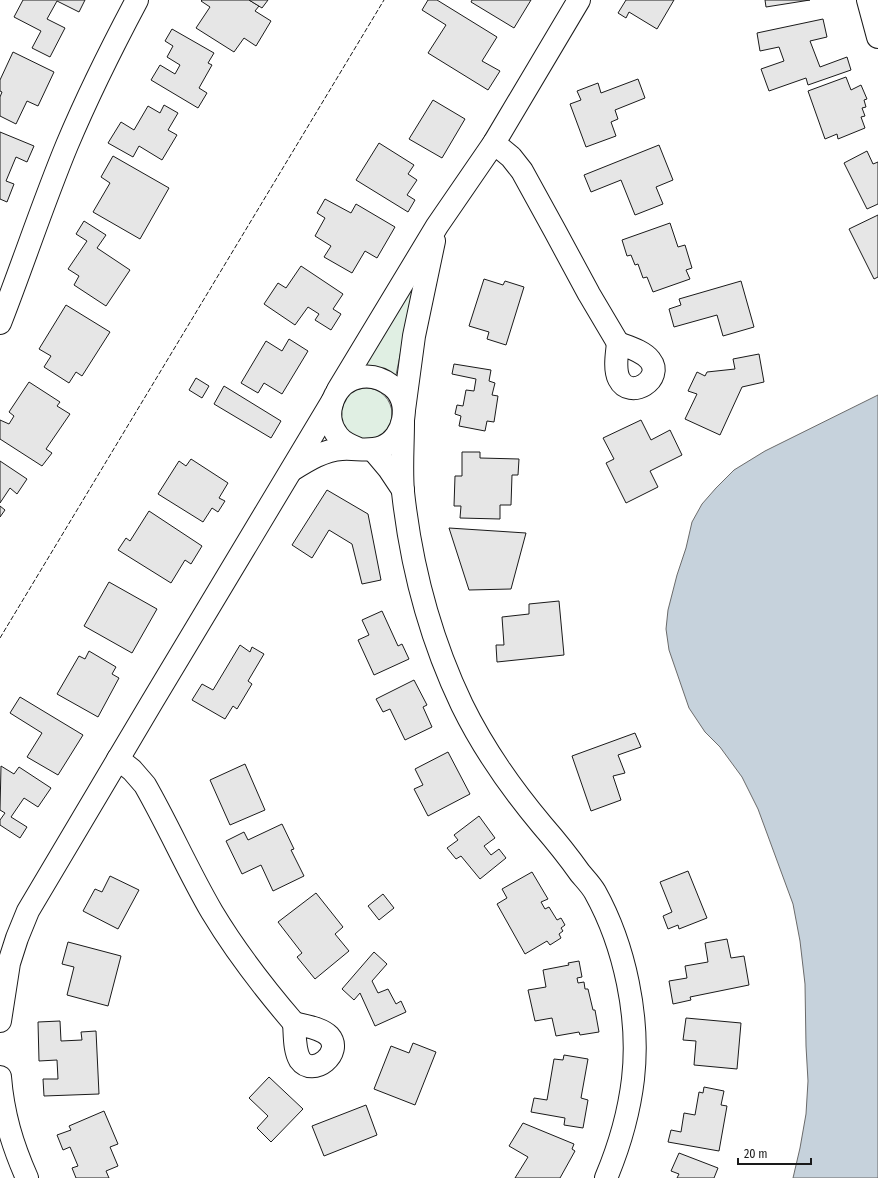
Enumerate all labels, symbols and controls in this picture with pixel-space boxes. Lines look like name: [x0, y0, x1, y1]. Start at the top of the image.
scale bar: [738, 1140, 811, 1166]
text: 20 m: [744, 1147, 768, 1161]

